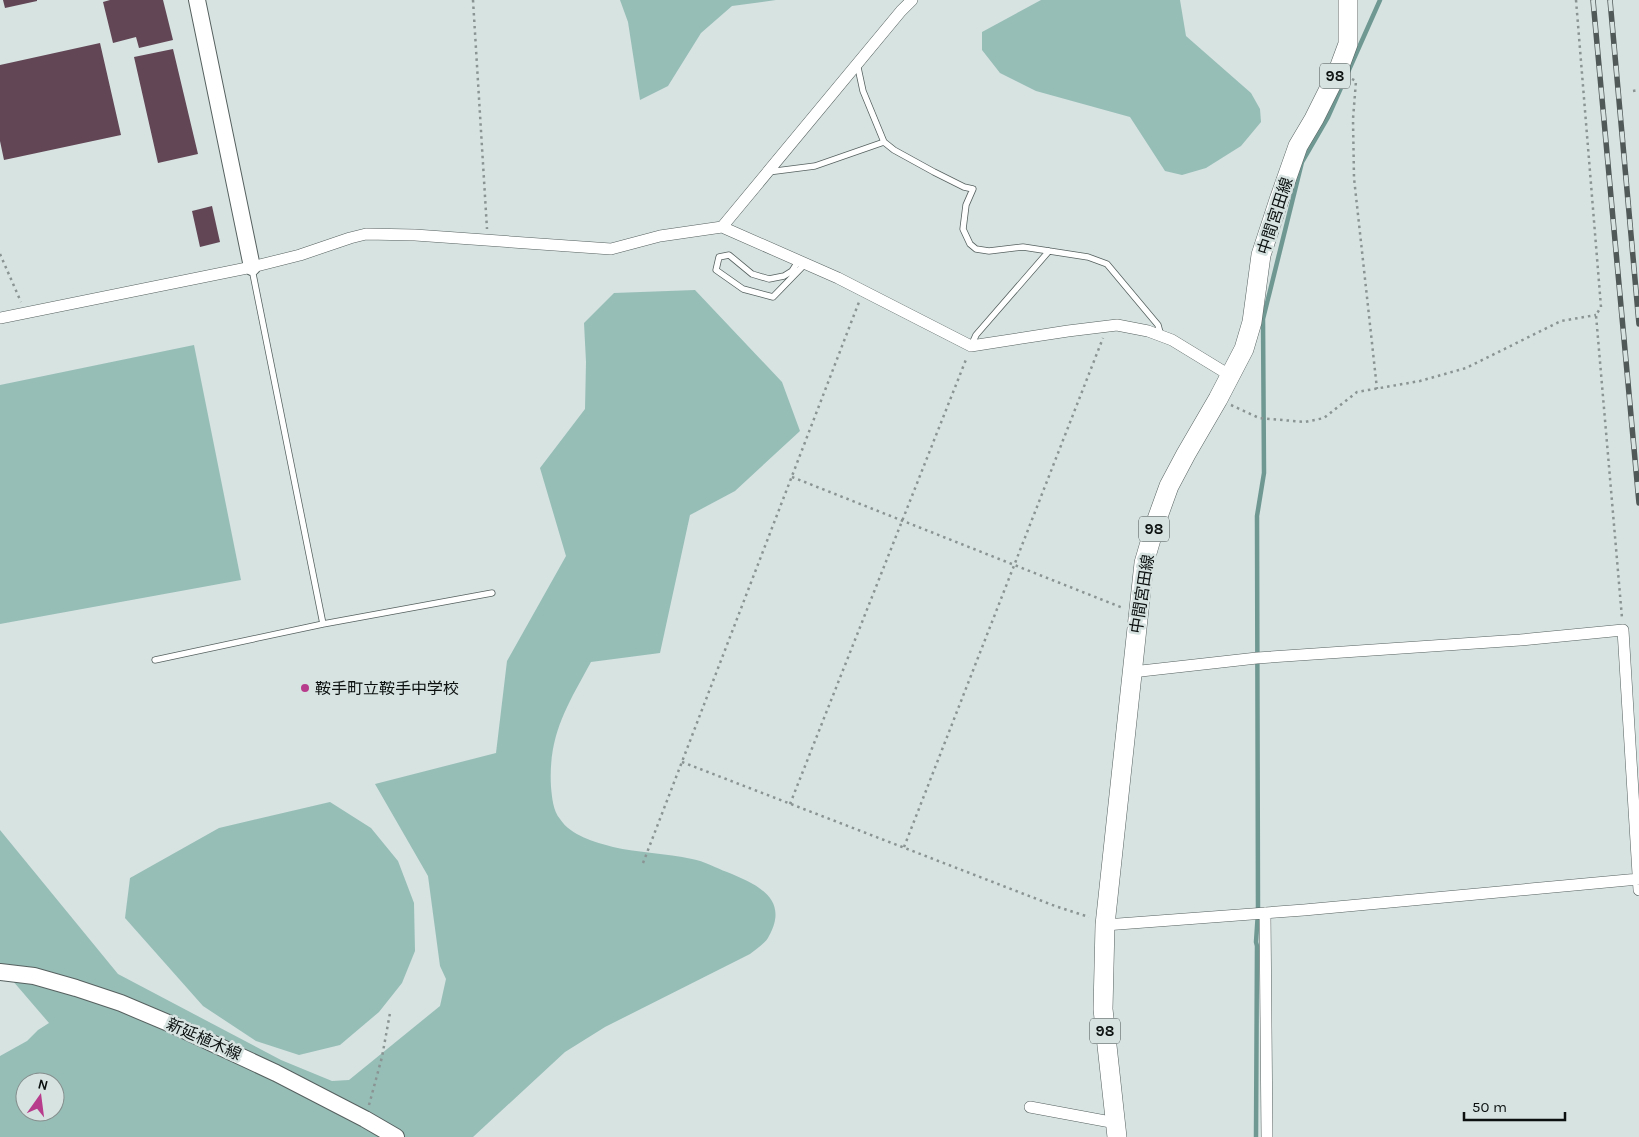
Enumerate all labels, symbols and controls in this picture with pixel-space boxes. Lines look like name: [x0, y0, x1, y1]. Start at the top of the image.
road number: 98: [1320, 64, 1350, 88]
street label: 中間宮田線: [1254, 175, 1296, 257]
road number: 98: [1139, 516, 1169, 542]
street label: 中間宮田線: [1126, 553, 1158, 635]
place label: 鞍手町立鞍手中学校: [315, 679, 459, 698]
marker: 鞍手町立鞍手中学校: [299, 682, 311, 694]
street label: 新延植木線: [164, 1014, 244, 1064]
road number: 98: [1090, 1018, 1120, 1044]
north arrow: [15, 1072, 65, 1122]
text: N: [36, 1075, 50, 1094]
scale bar: [1464, 1090, 1565, 1122]
text: 50 m: [1472, 1098, 1507, 1116]

